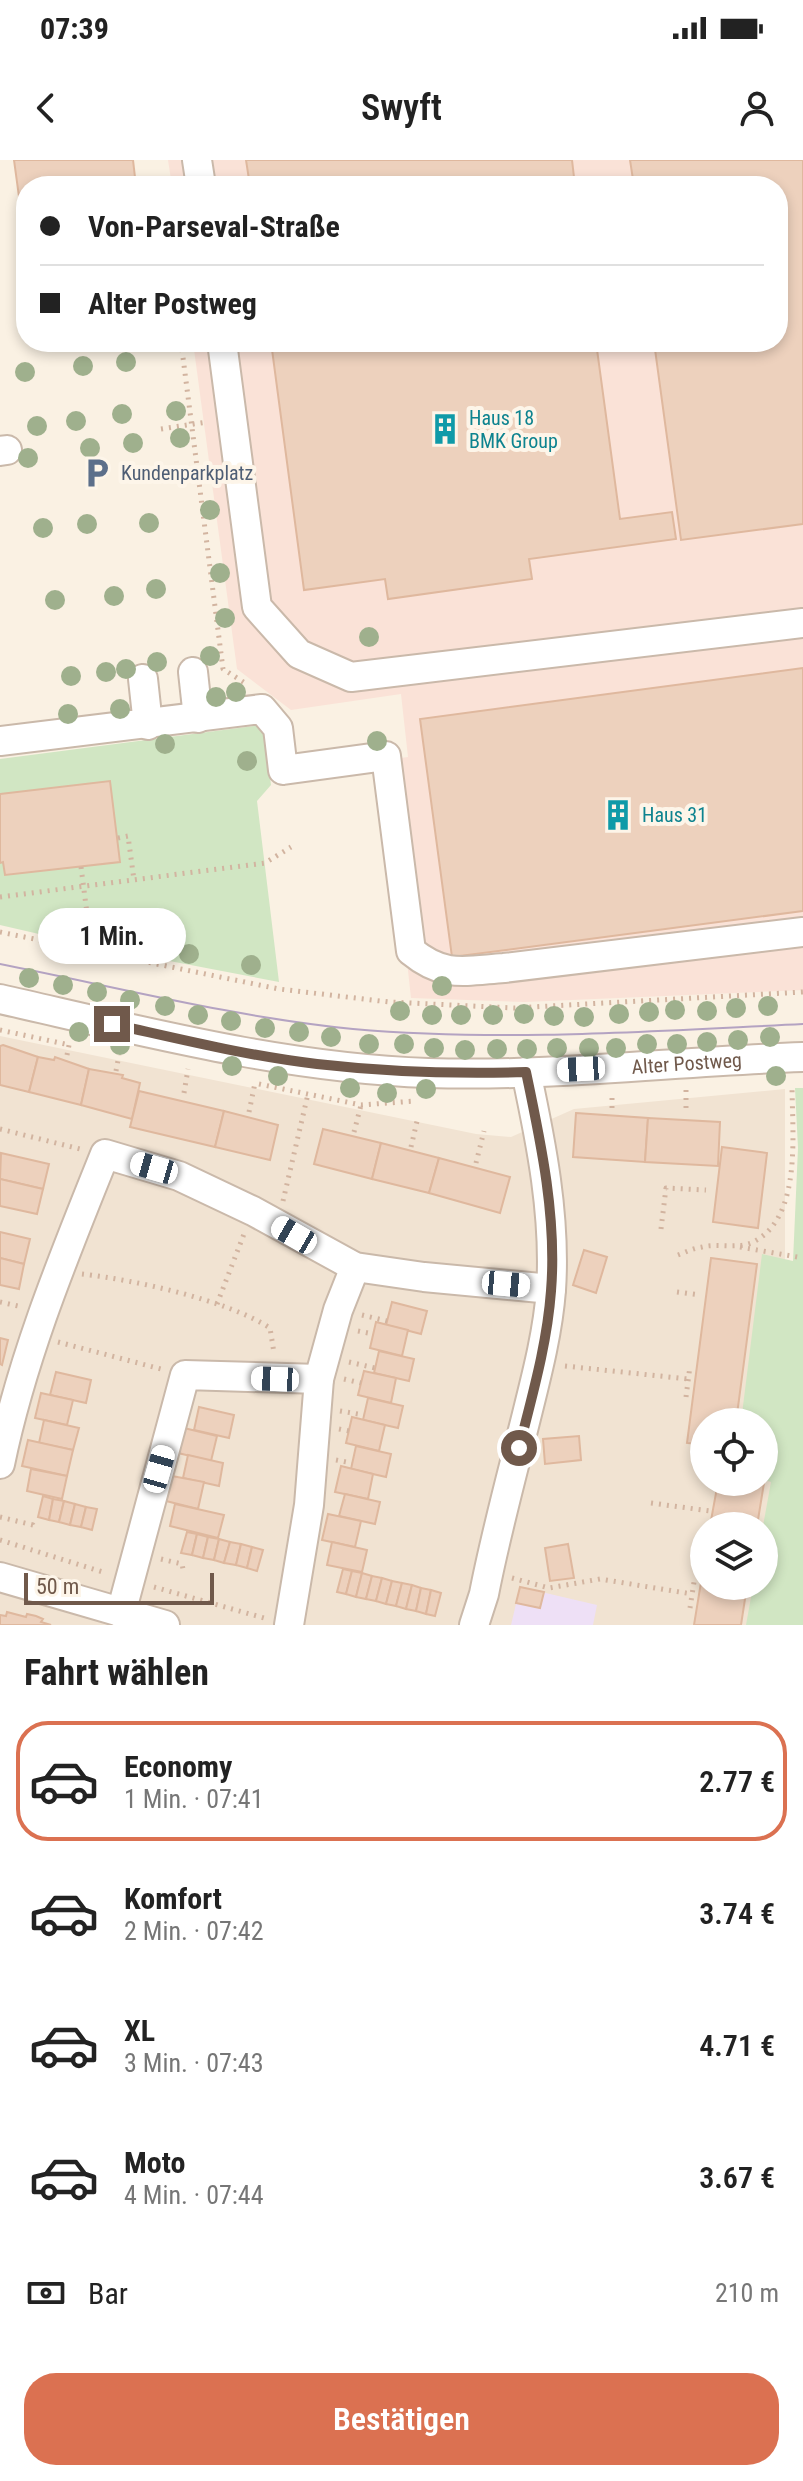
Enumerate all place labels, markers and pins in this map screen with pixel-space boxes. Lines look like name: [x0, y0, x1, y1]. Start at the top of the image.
place label: Haus 18 BMK Group: [469, 406, 558, 453]
building icon: Haus 18 BMK Group: [428, 412, 462, 446]
parking icon: Kundenparkplatz: [80, 456, 114, 490]
place label: Kundenparkplatz: [121, 461, 253, 485]
building icon: Haus 31: [601, 798, 635, 832]
place label: Haus 31: [642, 803, 707, 827]

